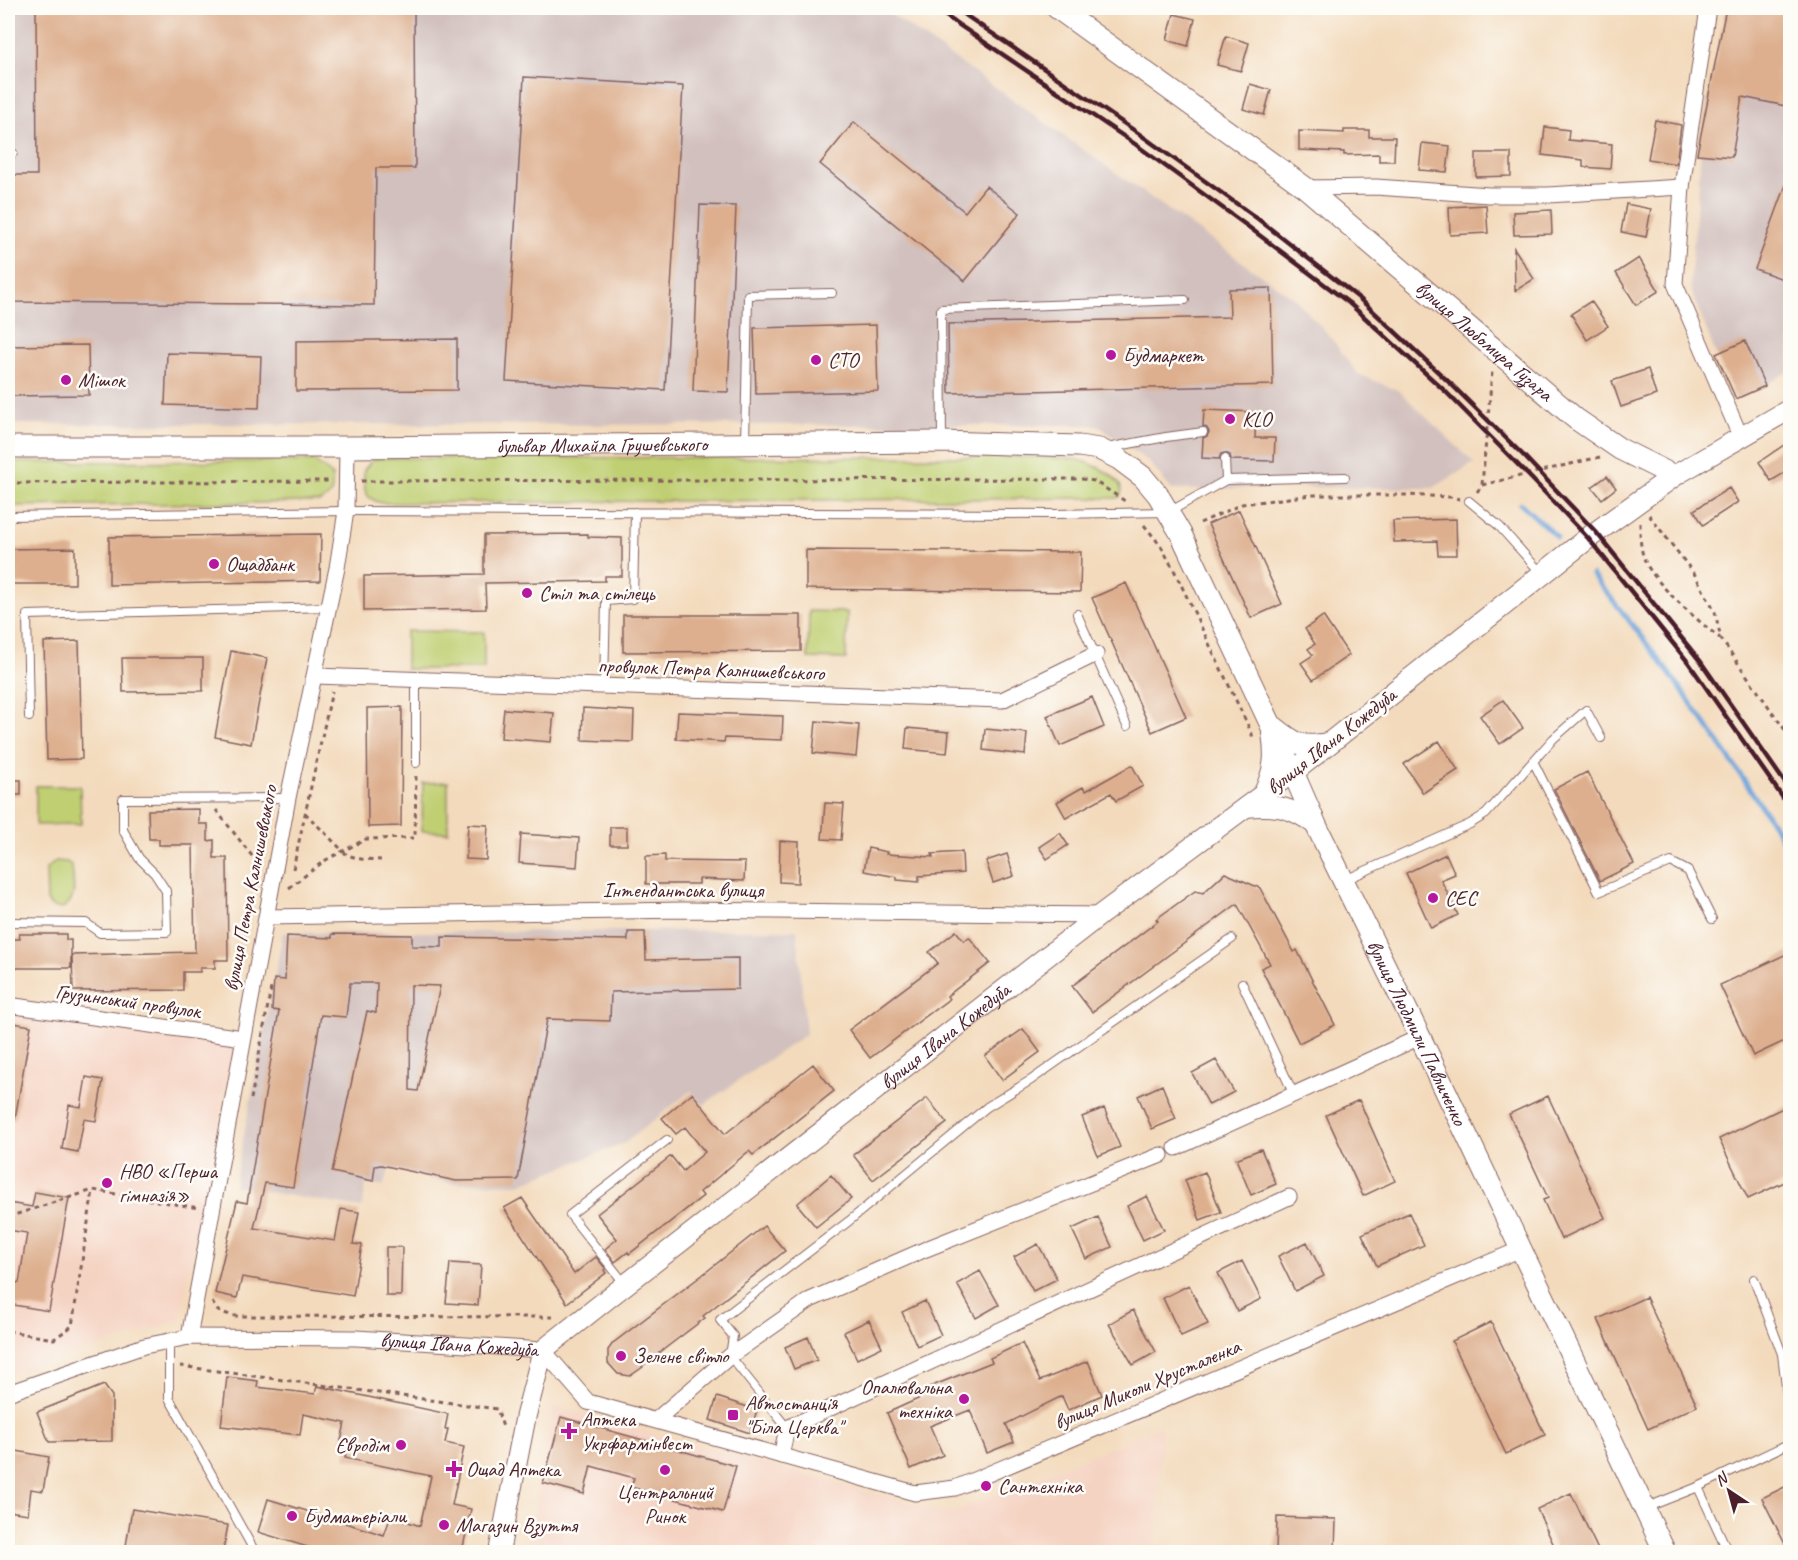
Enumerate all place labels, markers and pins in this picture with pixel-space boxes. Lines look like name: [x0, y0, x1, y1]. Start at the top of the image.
place label: Будмаркет: [1123, 342, 1205, 368]
place label: СТО: [828, 347, 861, 373]
marker: Будмаркет: [1104, 348, 1118, 362]
marker: СТО: [809, 353, 823, 367]
place label: Мішок: [78, 367, 127, 393]
marker: Мішок: [59, 373, 73, 387]
place label: KLO: [1242, 406, 1274, 432]
marker: KLO: [1223, 412, 1237, 426]
place label: Ощадбанк: [226, 551, 296, 577]
marker: Ощадбанк: [207, 557, 221, 571]
place label: Стіл та стілець: [539, 580, 656, 606]
marker: Стіл та стілець: [520, 586, 534, 600]
place label: СЕС: [1445, 885, 1479, 911]
marker: СЕС: [1426, 891, 1440, 905]
place label: НВО «Перша гімназія»: [119, 1158, 219, 1208]
marker: НВО «Перша гімназія»: [100, 1176, 114, 1190]
place label: Зелене світло: [633, 1343, 730, 1369]
marker: Зелене світло: [614, 1349, 628, 1363]
place label: Опалювальна техніка: [861, 1374, 954, 1424]
place label: Автостанція "Біла Церква": [745, 1390, 846, 1440]
marker: Опалювальна техніка: [957, 1392, 971, 1406]
place label: Аптека Укрфармінвест: [581, 1406, 693, 1456]
marker: Автостанція "Біла Церква": [726, 1408, 740, 1422]
marker: Аптека Укрфармінвест: [562, 1424, 576, 1438]
place label: Євродім: [335, 1432, 390, 1458]
marker: Євродім: [394, 1438, 408, 1452]
place label: Ощад Аптека: [466, 1456, 563, 1482]
marker: Ощад Аптека: [447, 1462, 461, 1476]
marker: Центральний Ринок: [658, 1463, 672, 1477]
place label: Сантехніка: [998, 1473, 1084, 1499]
place label: Центральний Ринок: [617, 1479, 714, 1529]
marker: Сантехніка: [979, 1479, 993, 1493]
place label: Будматеріали: [304, 1503, 408, 1529]
marker: Будматеріали: [285, 1509, 299, 1523]
place label: Магазин Взуття: [456, 1512, 579, 1539]
marker: Магазин Взуття: [437, 1518, 451, 1532]

